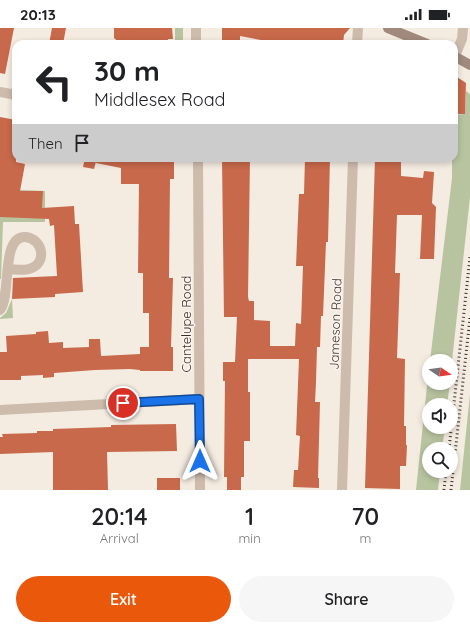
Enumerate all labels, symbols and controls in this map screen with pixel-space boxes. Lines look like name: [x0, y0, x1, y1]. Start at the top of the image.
text: 20:13: [20, 5, 56, 24]
text: 30 m: [94, 53, 160, 88]
icon: left: [28, 56, 80, 108]
text: Middlesex Road: [94, 88, 225, 111]
icon: arrive: [71, 132, 93, 154]
text: Then: [28, 134, 63, 153]
street label: Cantelupe Road: [178, 276, 194, 372]
street label: Jameson Road: [325, 278, 345, 370]
north arrow: [422, 354, 458, 390]
map controls: [422, 354, 458, 478]
pin: [106, 386, 140, 420]
icon: arrive: [112, 392, 134, 414]
button: sound: [422, 398, 458, 434]
position arrow: [179, 440, 221, 482]
button: search: [422, 442, 458, 478]
text: 20:14: [91, 501, 148, 531]
text: 1: [245, 501, 254, 531]
text: 70: [352, 501, 379, 531]
text: Arrival: [100, 530, 139, 546]
text: min: [239, 530, 261, 546]
text: m: [359, 530, 371, 546]
button: Exit: [16, 576, 231, 622]
button: Share: [239, 576, 454, 622]

